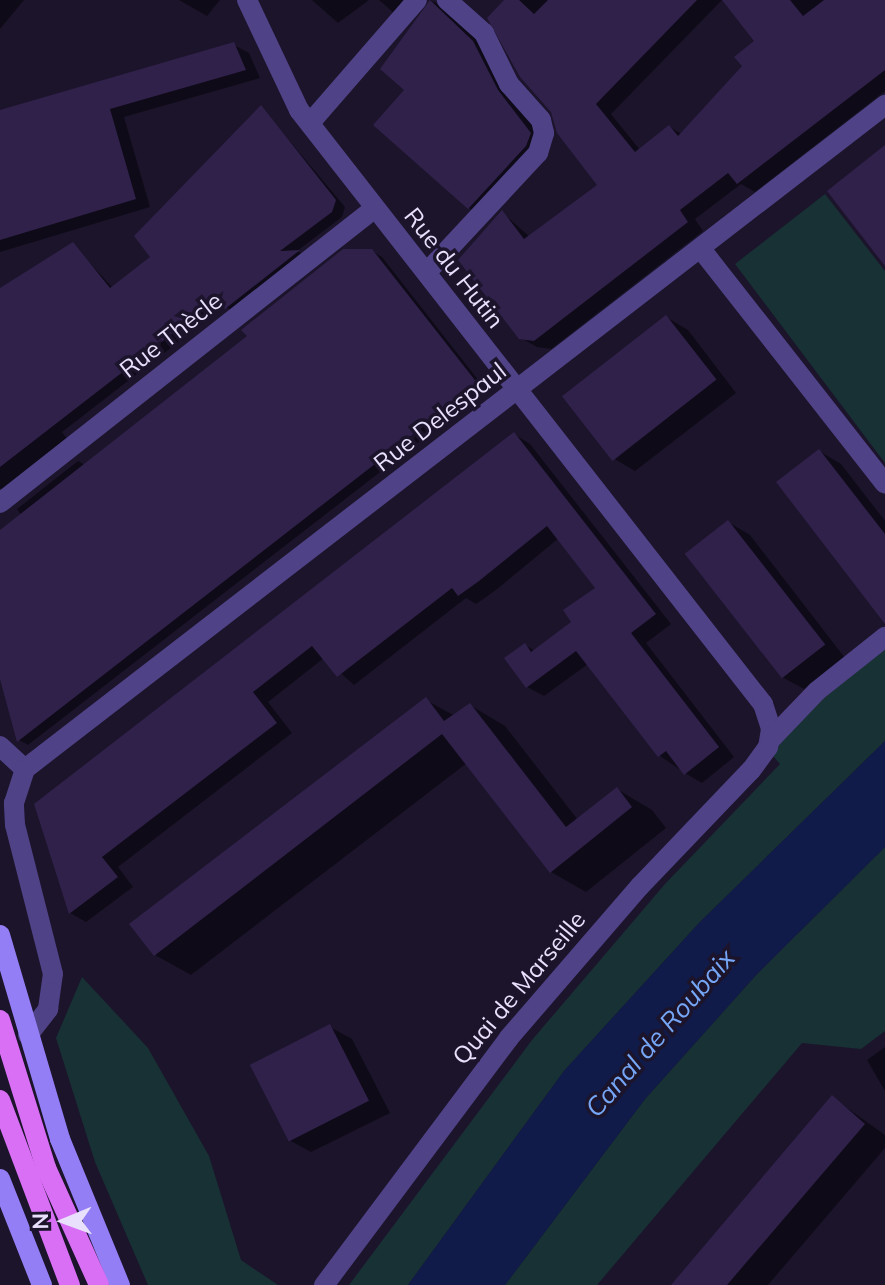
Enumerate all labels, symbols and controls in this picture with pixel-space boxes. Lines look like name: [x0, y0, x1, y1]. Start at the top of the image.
street label: Rue du Hutin: [398, 202, 510, 334]
street label: Rue Thècle: [114, 286, 228, 384]
street label: Rue Delespaul: [368, 356, 512, 478]
street label: Quai de Marseille: [447, 906, 591, 1070]
water label: Canal de Roubaix: [579, 943, 741, 1123]
north arrow: [24, 1181, 104, 1261]
text: N: [26, 1213, 54, 1230]

